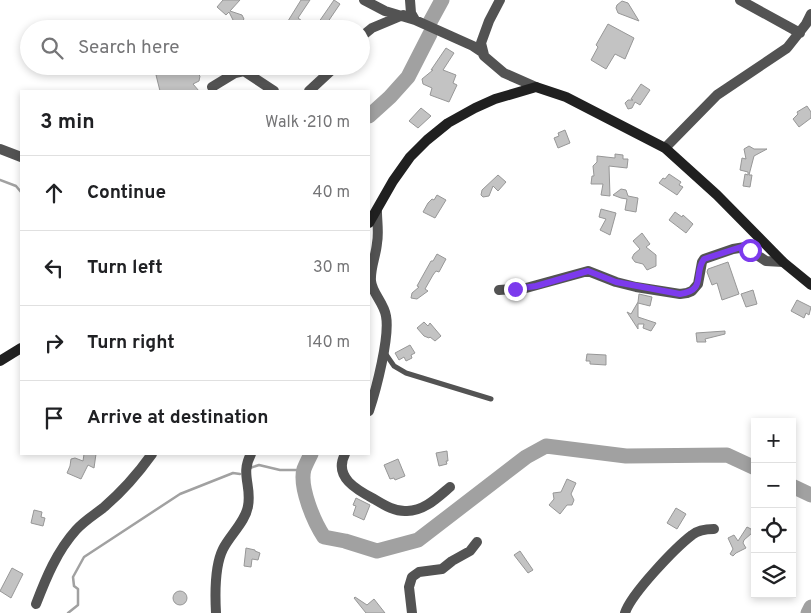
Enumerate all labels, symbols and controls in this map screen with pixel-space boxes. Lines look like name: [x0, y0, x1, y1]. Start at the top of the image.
search box: [20, 20, 370, 75]
icon: search: [38, 34, 66, 62]
text: Search here: [78, 36, 180, 60]
text: 3 min: [40, 109, 95, 136]
text: Walk · 210 m: [265, 113, 350, 133]
icon: ahead: [40, 179, 68, 207]
text: Continue: [87, 181, 166, 205]
text: 40 m: [312, 183, 350, 203]
route start: [739, 239, 762, 262]
icon: left: [40, 254, 68, 282]
text: Turn left: [87, 256, 163, 280]
text: 30 m: [313, 258, 350, 278]
route end: [504, 278, 527, 301]
icon: right: [40, 329, 68, 357]
text: Turn right: [87, 331, 175, 355]
text: 140 m: [307, 333, 350, 353]
icon: arrive: [40, 404, 68, 432]
text: Arrive at destination: [87, 406, 268, 430]
map controls: [751, 418, 796, 598]
button: +: [751, 418, 796, 463]
button: −: [751, 463, 796, 508]
button: locate: [751, 508, 796, 553]
button: layers: [751, 553, 796, 598]

